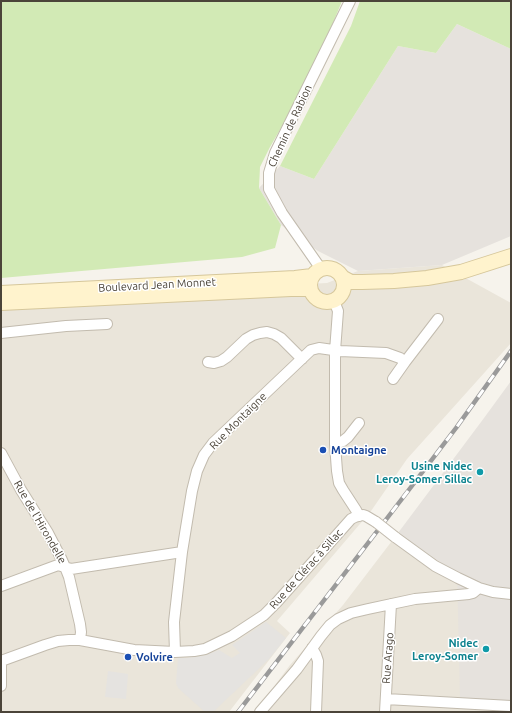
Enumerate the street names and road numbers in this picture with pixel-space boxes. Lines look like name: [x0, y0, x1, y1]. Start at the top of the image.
street label: Chemin de Rabion: [265, 83, 315, 169]
street label: Boulevard Jean Monnet: [98, 275, 216, 295]
street label: Rue Montaigne: [207, 390, 269, 452]
street label: Rue de l'Hirondelle: [11, 478, 69, 566]
street label: Rue de Clérac à Sillac: [267, 526, 345, 612]
street label: Rue Arago: [380, 632, 396, 684]

